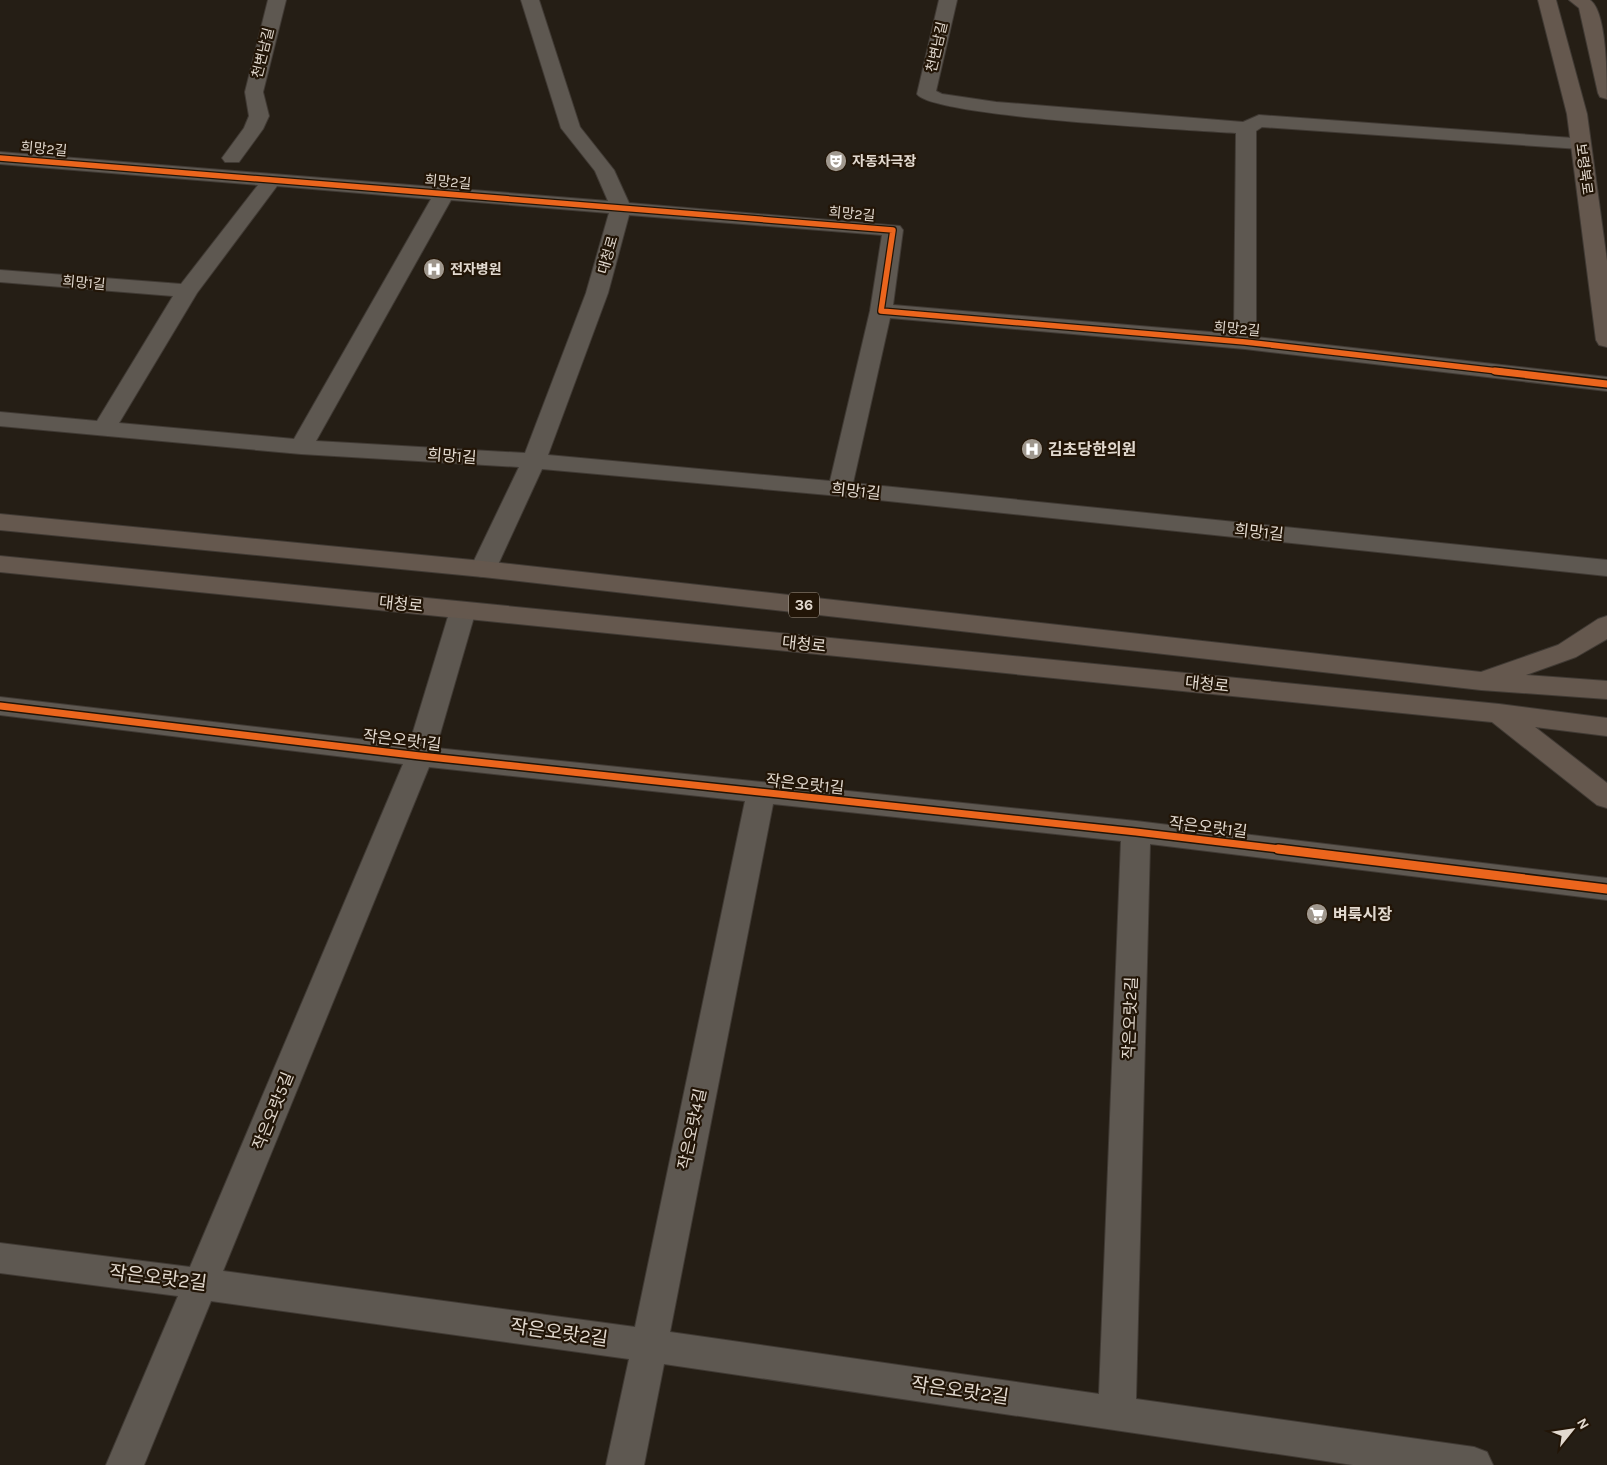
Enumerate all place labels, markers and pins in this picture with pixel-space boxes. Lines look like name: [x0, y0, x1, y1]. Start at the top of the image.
theatre icon: 자동차극장: [824, 149, 848, 173]
place label: 자동차극장: [852, 153, 917, 170]
hospital icon: 전자병원: [422, 257, 446, 281]
place label: 전자병원: [450, 261, 502, 278]
hospital icon: 김초당한의원: [1020, 437, 1044, 461]
place label: 김초당한의원: [1048, 440, 1136, 459]
supermarket icon: 벼룩시장: [1305, 902, 1329, 926]
place label: 벼룩시장: [1333, 905, 1392, 924]

